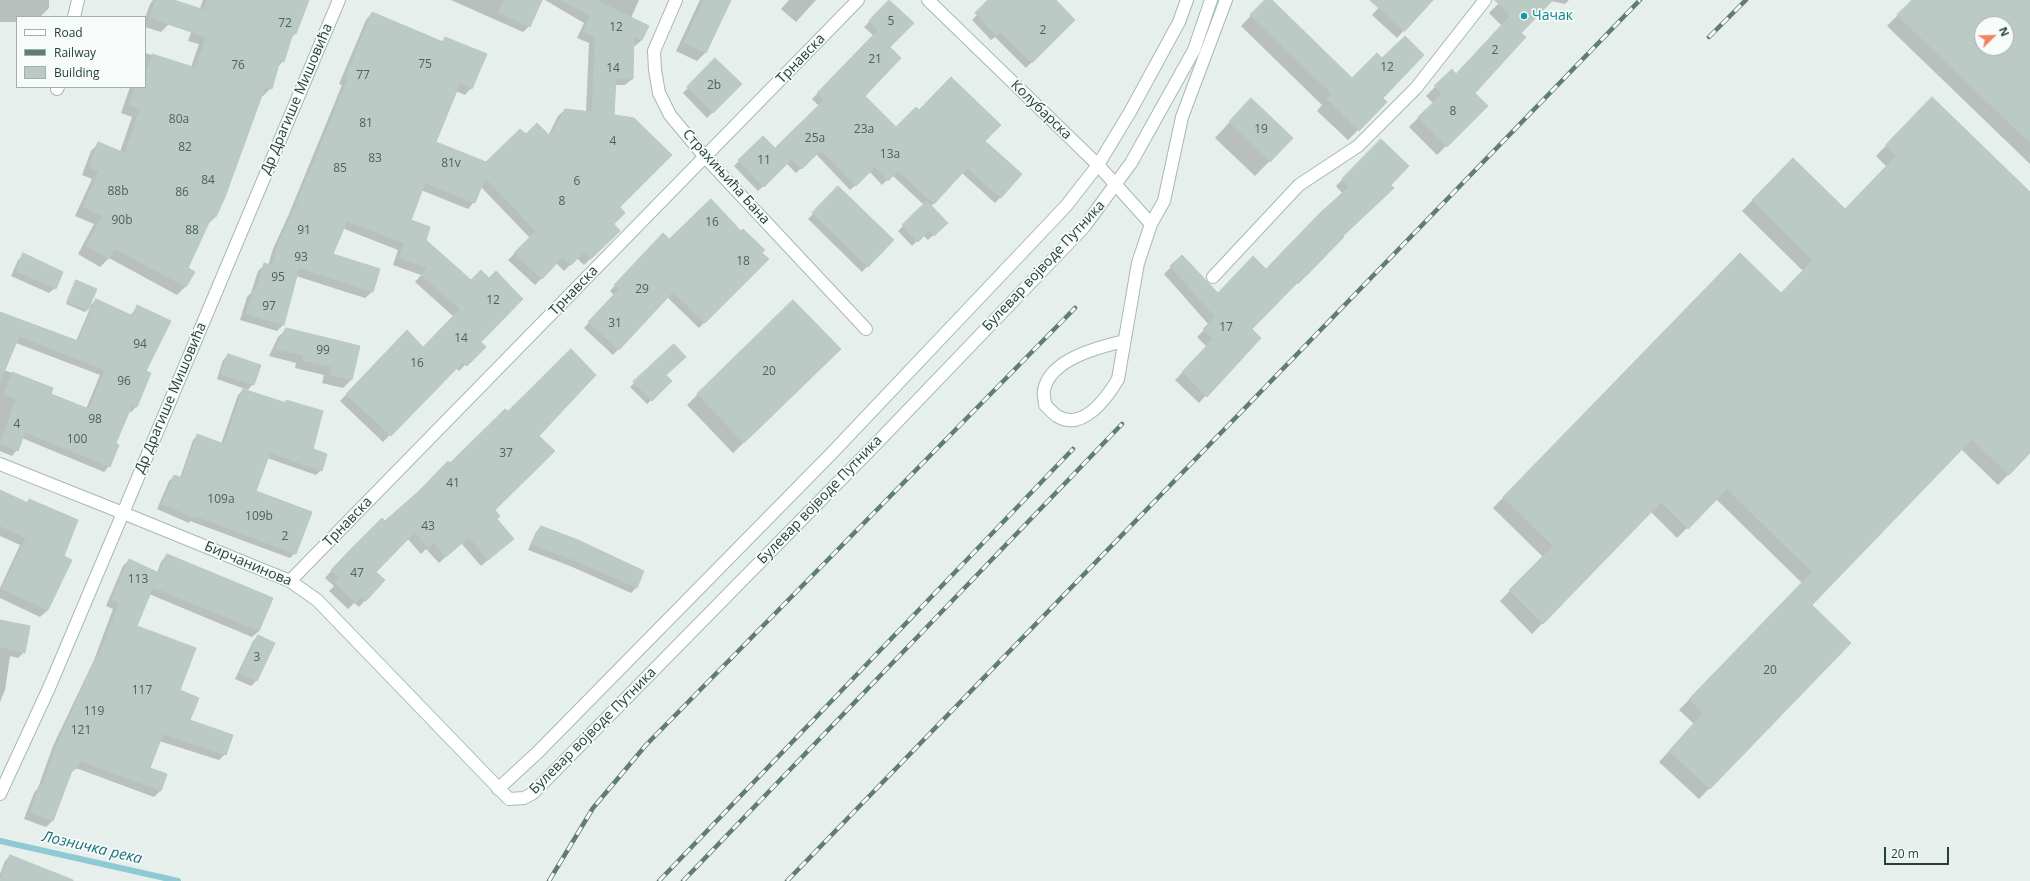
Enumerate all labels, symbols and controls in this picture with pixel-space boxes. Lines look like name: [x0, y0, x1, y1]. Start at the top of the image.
place label: Чачак: [1532, 8, 1573, 24]
marker: Чачак: [1519, 11, 1529, 21]
house number: 5: [888, 15, 894, 29]
legend: [16, 16, 146, 88]
north arrow: [1974, 16, 2014, 56]
house number: 72: [278, 17, 292, 31]
street label: Др Драгише Мишовића: [258, 21, 336, 177]
house number: 12: [609, 21, 623, 35]
text: Road: [54, 24, 83, 41]
house number: 2: [1040, 24, 1046, 38]
text: N: [1996, 24, 2013, 39]
street label: Трнавска: [773, 31, 829, 87]
text: Railway: [54, 44, 96, 61]
house number: 2: [1492, 44, 1498, 58]
house number: 21: [868, 53, 882, 67]
house number: 75: [418, 58, 432, 72]
house number: 76: [231, 59, 245, 73]
house number: 12: [1380, 61, 1394, 75]
house number: 14: [606, 62, 620, 76]
text: Building: [54, 64, 99, 81]
house number: 77: [356, 69, 370, 83]
street label: Колубарска: [1007, 77, 1075, 143]
house number: 2b: [707, 79, 721, 93]
house number: 8: [1450, 105, 1456, 119]
house number: 80a: [169, 113, 189, 127]
house number: 81: [359, 117, 373, 131]
house number: 23a: [854, 123, 874, 137]
house number: 19: [1254, 123, 1268, 137]
street label: Страхињића Бана: [679, 126, 773, 228]
house number: 25a: [805, 132, 825, 146]
house number: 4: [610, 135, 616, 149]
house number: 82: [178, 141, 192, 155]
house number: 13a: [880, 148, 900, 162]
house number: 83: [368, 152, 382, 166]
house number: 11: [757, 154, 771, 168]
house number: 81v: [441, 157, 461, 171]
house number: 85: [333, 162, 347, 176]
house number: 84: [201, 174, 215, 188]
house number: 6: [574, 175, 580, 189]
house number: 88b: [107, 185, 129, 199]
house number: 86: [175, 186, 189, 200]
house number: 8: [559, 195, 565, 209]
street label: Булевар војводе Путника: [979, 197, 1109, 335]
house number: 90b: [111, 214, 133, 228]
house number: 16: [705, 216, 719, 230]
house number: 88: [185, 224, 199, 238]
house number: 91: [297, 224, 311, 238]
house number: 93: [294, 251, 308, 265]
house number: 18: [736, 255, 750, 269]
street label: Трнавска: [546, 263, 602, 319]
house number: 95: [271, 271, 285, 285]
house number: 29: [635, 283, 649, 297]
house number: 12: [486, 294, 500, 308]
house number: 97: [262, 300, 276, 314]
house number: 31: [608, 317, 622, 331]
street label: Др Драгише Мишовића: [132, 320, 210, 476]
house number: 17: [1219, 321, 1233, 335]
house number: 14: [454, 332, 468, 346]
house number: 94: [133, 338, 147, 352]
house number: 99: [316, 344, 330, 358]
house number: 16: [410, 357, 424, 371]
house number: 20: [762, 365, 776, 379]
house number: 96: [117, 375, 131, 389]
house number: 98: [88, 413, 102, 427]
house number: 4: [14, 418, 20, 432]
street label: Булевар војводе Путника: [754, 432, 886, 568]
house number: 100: [67, 433, 87, 447]
house number: 37: [499, 447, 513, 461]
house number: 41: [446, 477, 460, 491]
house number: 109a: [207, 493, 235, 507]
street label: Трнавска: [320, 494, 376, 550]
house number: 109b: [245, 510, 273, 524]
house number: 43: [421, 520, 435, 534]
house number: 2: [282, 530, 288, 544]
street label: Бирчанинова: [202, 538, 294, 590]
house number: 47: [350, 567, 364, 581]
house number: 113: [128, 573, 148, 587]
house number: 3: [254, 651, 260, 665]
street label: Булевар војводе Путника: [526, 664, 660, 798]
house number: 20: [1763, 664, 1777, 678]
house number: 117: [132, 684, 152, 698]
house number: 119: [84, 705, 104, 719]
house number: 121: [71, 724, 91, 738]
water label: Лозничка река: [40, 828, 144, 868]
scale bar: [1886, 839, 1951, 865]
text: 20 m: [1891, 845, 1919, 862]

